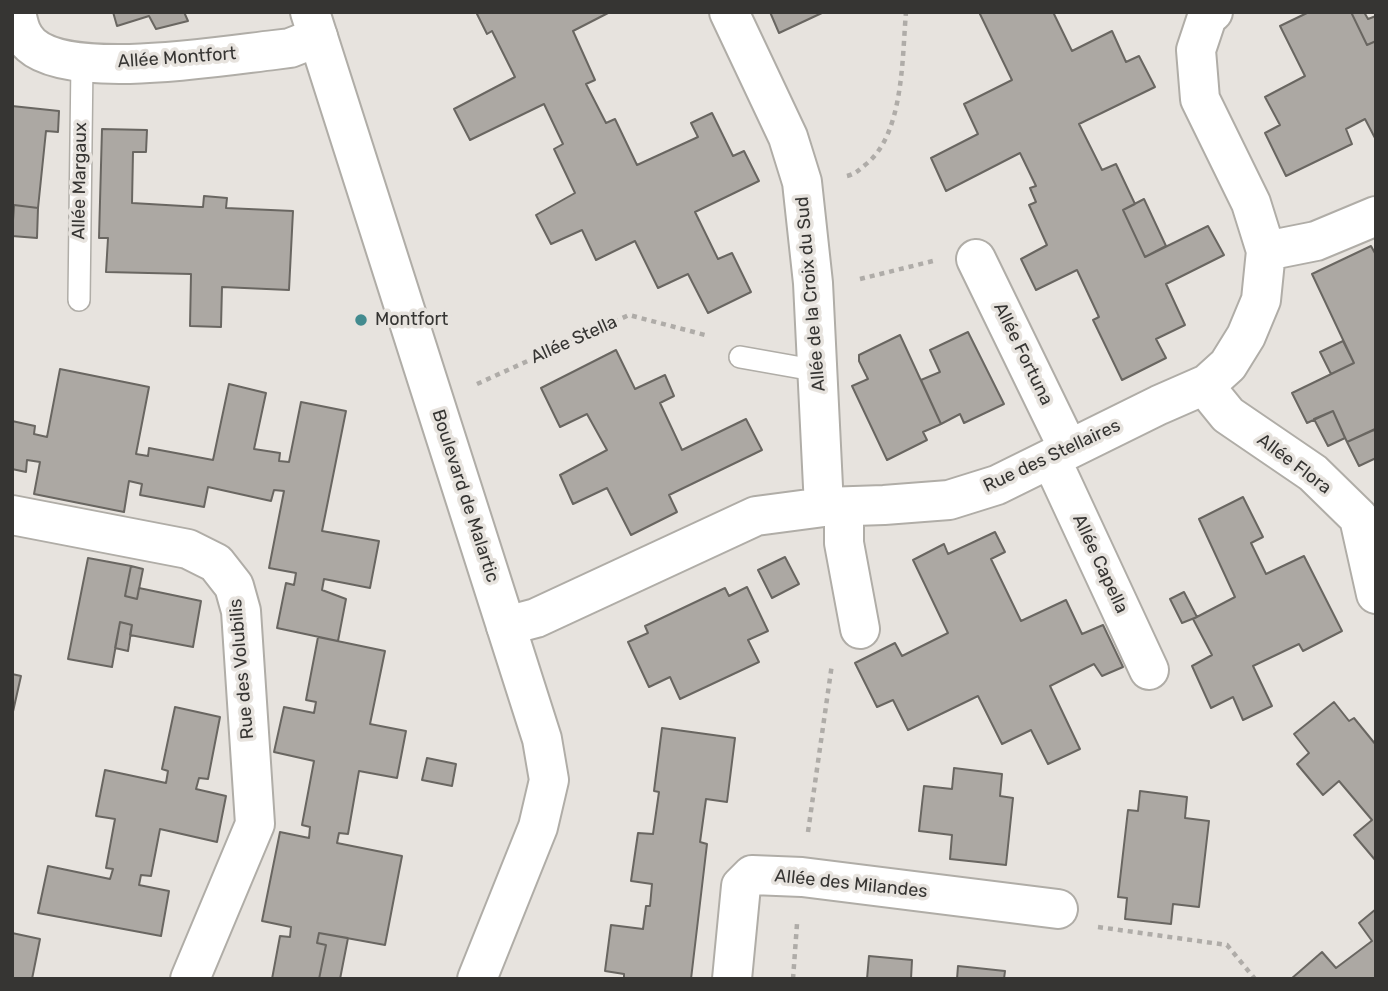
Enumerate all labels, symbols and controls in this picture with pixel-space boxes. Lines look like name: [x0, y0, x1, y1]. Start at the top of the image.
street label: Allée Montfort: [117, 43, 237, 73]
street label: Allée Margaux: [68, 122, 92, 240]
street label: Allée de la Croix du Sud: [792, 196, 830, 392]
street label: Allée Fortuna: [989, 299, 1057, 409]
place label: Montfort: [375, 309, 448, 331]
street label: Allée Stella: [527, 311, 621, 369]
marker: Montfort: [353, 312, 369, 328]
street label: Boulevard de Malartic: [427, 407, 503, 585]
street label: Rue des Stellaires: [980, 415, 1124, 497]
street label: Allée Flora: [1253, 429, 1335, 499]
street label: Allée Capella: [1068, 511, 1132, 617]
street label: Rue des Volubilis: [225, 598, 259, 740]
street label: Allée des Milandes: [773, 865, 929, 903]

